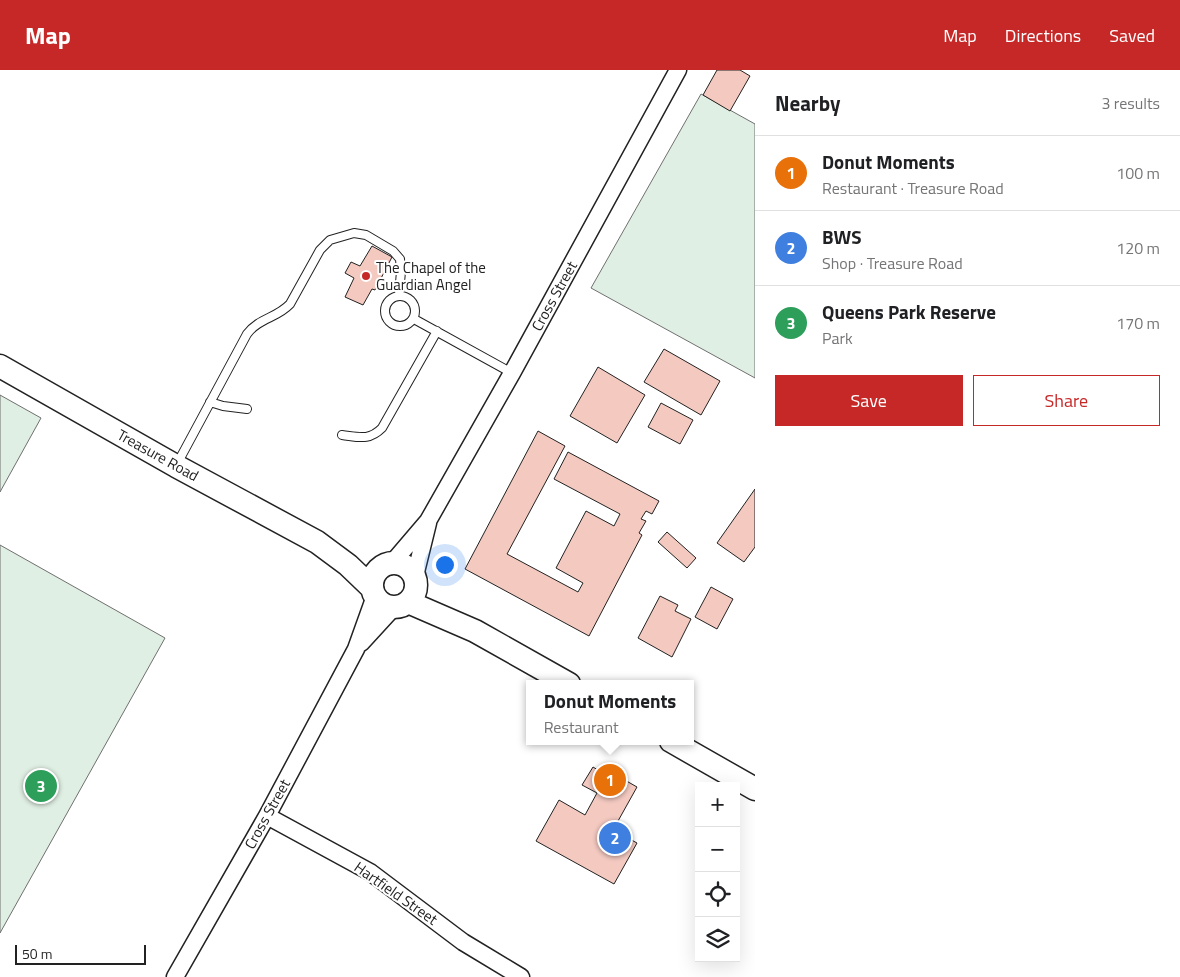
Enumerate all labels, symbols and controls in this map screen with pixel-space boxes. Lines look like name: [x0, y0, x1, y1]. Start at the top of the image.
text: Map: [25, 17, 71, 53]
text: Map: [943, 22, 977, 49]
text: Directions: [1005, 22, 1081, 49]
text: Saved: [1109, 22, 1155, 49]
text: Nearby: [775, 87, 840, 119]
text: 3 results: [1101, 91, 1160, 115]
text: Donut Moments: [822, 147, 955, 176]
text: 1: [787, 161, 795, 185]
text: 100 m: [1116, 161, 1160, 185]
text: Restaurant · Treasure Road: [822, 176, 1004, 200]
text: BWS: [822, 222, 862, 251]
text: 2: [787, 236, 795, 260]
text: 120 m: [1116, 236, 1160, 260]
text: Shop · Treasure Road: [822, 251, 963, 275]
place label: The Chapel of the Guardian Angel: [376, 256, 486, 296]
street label: Cross Street: [525, 256, 583, 335]
marker: The Chapel of the Guardian Angel: [360, 270, 372, 282]
text: Queens Park Reserve: [822, 297, 996, 326]
text: 3: [787, 311, 795, 335]
text: 170 m: [1116, 311, 1160, 335]
text: Park: [822, 326, 853, 350]
button: Save: [775, 375, 963, 426]
button: Share: [973, 375, 1160, 426]
street label: Treasure Road: [113, 423, 203, 487]
your location: [432, 552, 458, 578]
popup: [526, 680, 694, 745]
text: Donut Moments: [544, 686, 676, 715]
text: Restaurant: [544, 715, 619, 739]
pin: 1: [594, 761, 626, 799]
pin: 3: [25, 767, 57, 805]
street label: Cross Street: [238, 774, 296, 853]
map controls: [695, 782, 740, 962]
button: +: [695, 782, 740, 827]
pin: 2: [599, 819, 631, 857]
button: −: [695, 827, 740, 872]
street label: Hartfield Street: [350, 856, 443, 931]
button: locate: [695, 872, 740, 917]
button: layers: [695, 917, 740, 962]
scale bar: [15, 942, 146, 965]
text: 50 m: [22, 943, 52, 964]

